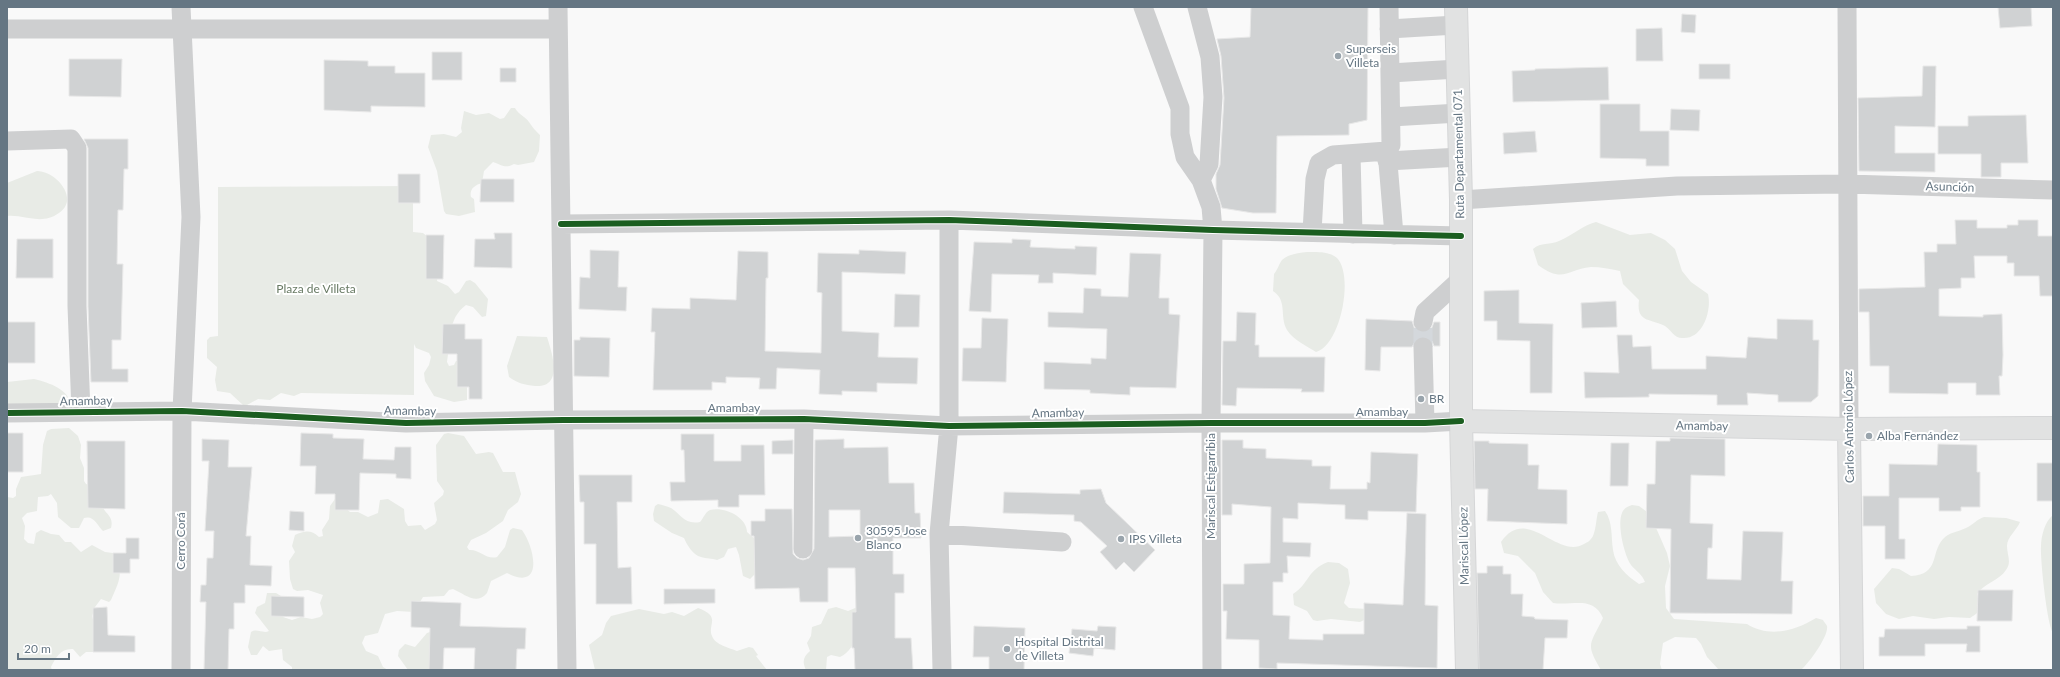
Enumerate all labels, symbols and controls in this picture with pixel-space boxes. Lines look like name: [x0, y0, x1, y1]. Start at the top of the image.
place label: Superseis Villeta: [1346, 41, 1396, 70]
marker: Superseis Villeta: [1333, 51, 1343, 61]
street label: Ruta Departamental 071: [1450, 89, 1467, 219]
street label: Asunción: [1925, 178, 1975, 195]
park label: Plaza de Villeta: [276, 281, 356, 296]
street label: Carlos Antonio López: [1840, 370, 1857, 483]
place label: BR: [1429, 391, 1445, 406]
street label: Amambay: [60, 393, 113, 408]
marker: BR: [1416, 394, 1426, 404]
street label: Amambay: [708, 400, 761, 415]
street label: Amambay: [384, 403, 437, 418]
street label: Amambay: [1356, 404, 1409, 419]
street label: Amambay: [1032, 405, 1085, 420]
street label: Amambay: [1676, 418, 1729, 433]
place label: Alba Fernández: [1877, 428, 1959, 443]
marker: Alba Fernández: [1864, 431, 1874, 441]
street label: Mariscal Estigarribia: [1203, 433, 1218, 539]
street label: Mariscal López: [1455, 506, 1472, 585]
street label: Cerro Corá: [173, 512, 188, 570]
place label: 30595 Jose Blanco: [866, 523, 927, 552]
place label: IPS Villeta: [1129, 531, 1182, 546]
marker: 30595 Jose Blanco: [853, 533, 863, 543]
marker: IPS Villeta: [1116, 534, 1126, 544]
place label: Hospital Distrital de Villeta: [1015, 634, 1103, 663]
scale bar: [18, 635, 69, 661]
text: 20 m: [24, 641, 51, 656]
marker: Hospital Distrital de Villeta: [1002, 644, 1012, 654]

